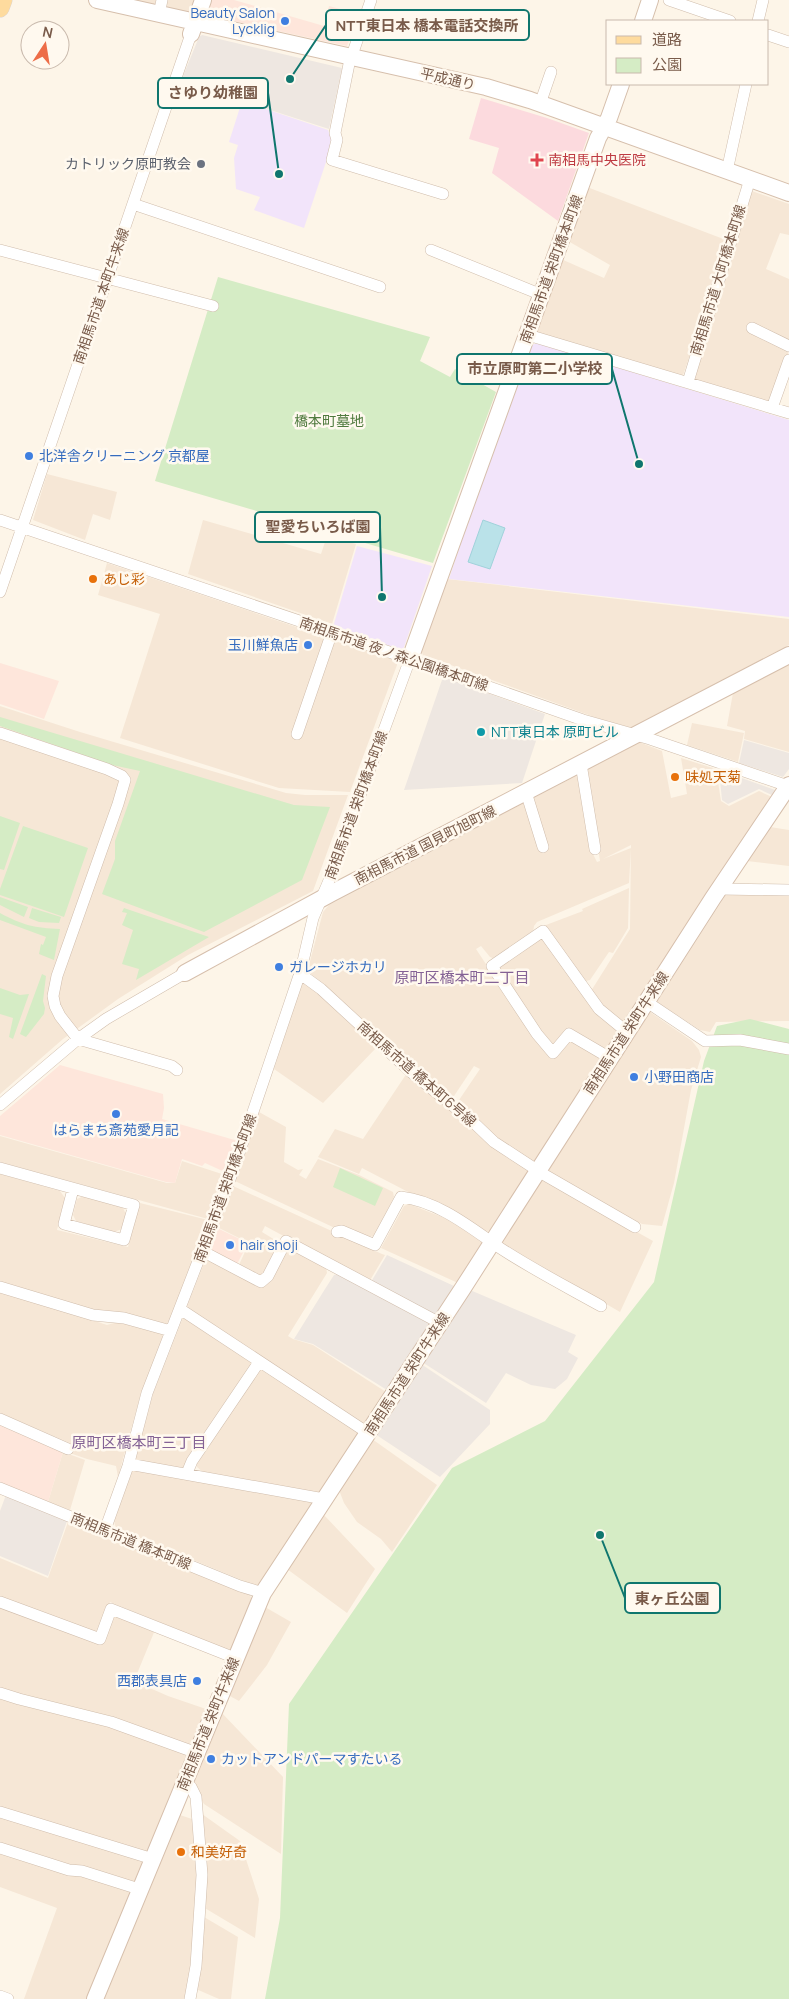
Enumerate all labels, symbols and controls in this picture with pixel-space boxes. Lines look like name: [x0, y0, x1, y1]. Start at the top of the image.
place label: Beauty Salon Lycklig: [190, 3, 275, 38]
callout: NTT東日本 橋本電話交換所: [326, 10, 529, 40]
marker: Beauty Salon Lycklig: [279, 15, 291, 27]
text: NTT東日本 橋本電話交換所: [336, 15, 518, 36]
north arrow: [20, 20, 70, 70]
legend: [606, 20, 769, 85]
text: N: [41, 21, 55, 42]
text: 道路: [652, 29, 682, 50]
text: 公園: [652, 54, 682, 75]
street label: 平成通り: [419, 63, 478, 94]
callout: さゆり幼稚園: [158, 78, 268, 108]
text: さゆり幼稚園: [168, 82, 258, 103]
place label: 南相馬中央医院: [548, 150, 646, 169]
marker: 南相馬中央医院: [530, 153, 544, 167]
place label: カトリック原町教会: [65, 154, 191, 173]
marker: カトリック原町教会: [195, 158, 207, 170]
street label: 南相馬市道 栄町橋本町線: [515, 192, 586, 346]
street label: 南相馬市道 大町橋本町線: [686, 202, 750, 358]
street label: 南相馬市道 本町牛来線: [68, 225, 133, 366]
callout: 市立原町第二小学校: [457, 354, 612, 384]
text: 市立原町第二小学校: [467, 358, 603, 379]
park label: 橋本町墓地: [294, 411, 364, 430]
place label: 北洋舎クリーニング 京都屋: [39, 446, 210, 465]
marker: 北洋舎クリーニング 京都屋: [23, 450, 35, 462]
callout: 聖愛ちいろば園: [255, 512, 380, 542]
text: 聖愛ちいろば園: [265, 516, 371, 537]
place label: あじ彩: [103, 569, 145, 588]
marker: あじ彩: [87, 573, 99, 585]
street label: 南相馬市道 夜ノ森公園橋本町線: [297, 612, 491, 695]
place label: 玉川鮮魚店: [228, 635, 298, 654]
marker: 玉川鮮魚店: [302, 639, 314, 651]
place label: NTT東日本 原町ビル: [491, 722, 619, 741]
marker: NTT東日本 原町ビル: [475, 726, 487, 738]
street label: 南相馬市道 栄町橋本町線: [320, 728, 391, 882]
place label: 味処天菊: [685, 767, 741, 786]
marker: 味処天菊: [669, 771, 681, 783]
street label: 南相馬市道 国見町旭町線: [351, 800, 499, 889]
place label: ガレージホカリ: [289, 957, 387, 976]
marker: ガレージホカリ: [273, 961, 285, 973]
district label: 原町区橋本町二丁目: [394, 967, 530, 988]
street label: 南相馬市道 栄町牛来線: [579, 968, 672, 1098]
street label: 南相馬市道 橋本町6号線: [354, 1017, 481, 1130]
place label: 小野田商店: [644, 1067, 714, 1086]
marker: 小野田商店: [628, 1071, 640, 1083]
marker: はらまち斎苑愛月記: [110, 1108, 122, 1120]
street label: 南相馬市道 栄町橋本町線: [189, 1111, 260, 1265]
place label: はらまち斎苑愛月記: [53, 1120, 179, 1139]
place label: hair shoji: [240, 1235, 298, 1254]
marker: hair shoji: [224, 1239, 236, 1251]
street label: 南相馬市道 栄町牛来線: [360, 1309, 453, 1439]
district label: 原町区橋本町三丁目: [71, 1432, 207, 1453]
street label: 南相馬市道 橋本町線: [68, 1508, 194, 1573]
callout: 東ヶ丘公園: [625, 1583, 720, 1613]
text: 東ヶ丘公園: [634, 1588, 710, 1609]
street label: 南相馬市道 栄町牛来線: [172, 1654, 243, 1794]
place label: 西郡表具店: [117, 1671, 187, 1690]
marker: 西郡表具店: [191, 1675, 203, 1687]
place label: カットアンドパーマすたいる: [221, 1749, 402, 1768]
marker: カットアンドパーマすたいる: [205, 1753, 217, 1765]
place label: 和美好奇: [191, 1842, 247, 1861]
marker: 和美好奇: [175, 1846, 187, 1858]

